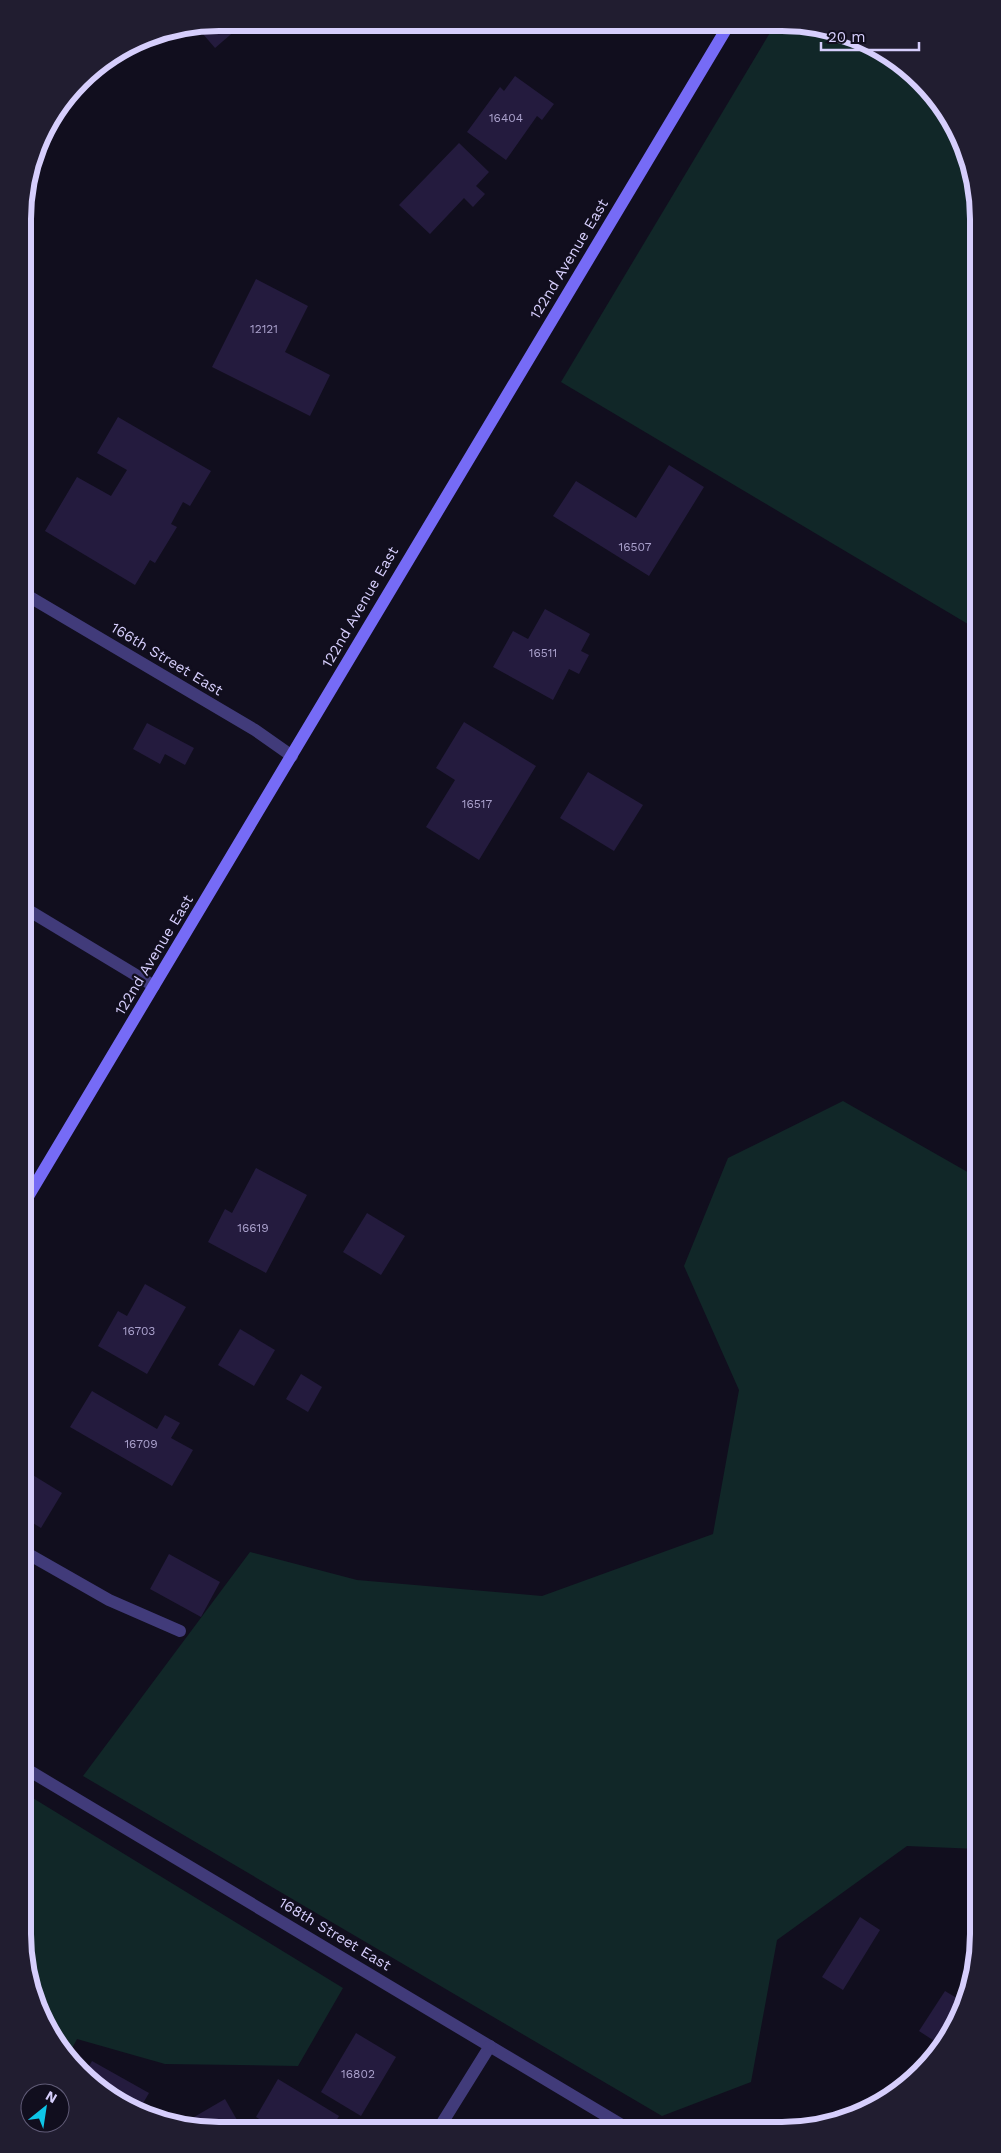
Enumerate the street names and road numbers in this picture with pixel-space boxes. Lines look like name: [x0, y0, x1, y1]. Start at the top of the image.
street label: 122nd Avenue East: [526, 195, 612, 322]
street label: 122nd Avenue East: [318, 543, 402, 671]
street label: 166th Street East: [108, 619, 227, 700]
street label: 122nd Avenue East: [111, 891, 197, 1018]
street label: 168th Street East: [276, 1893, 395, 1975]

